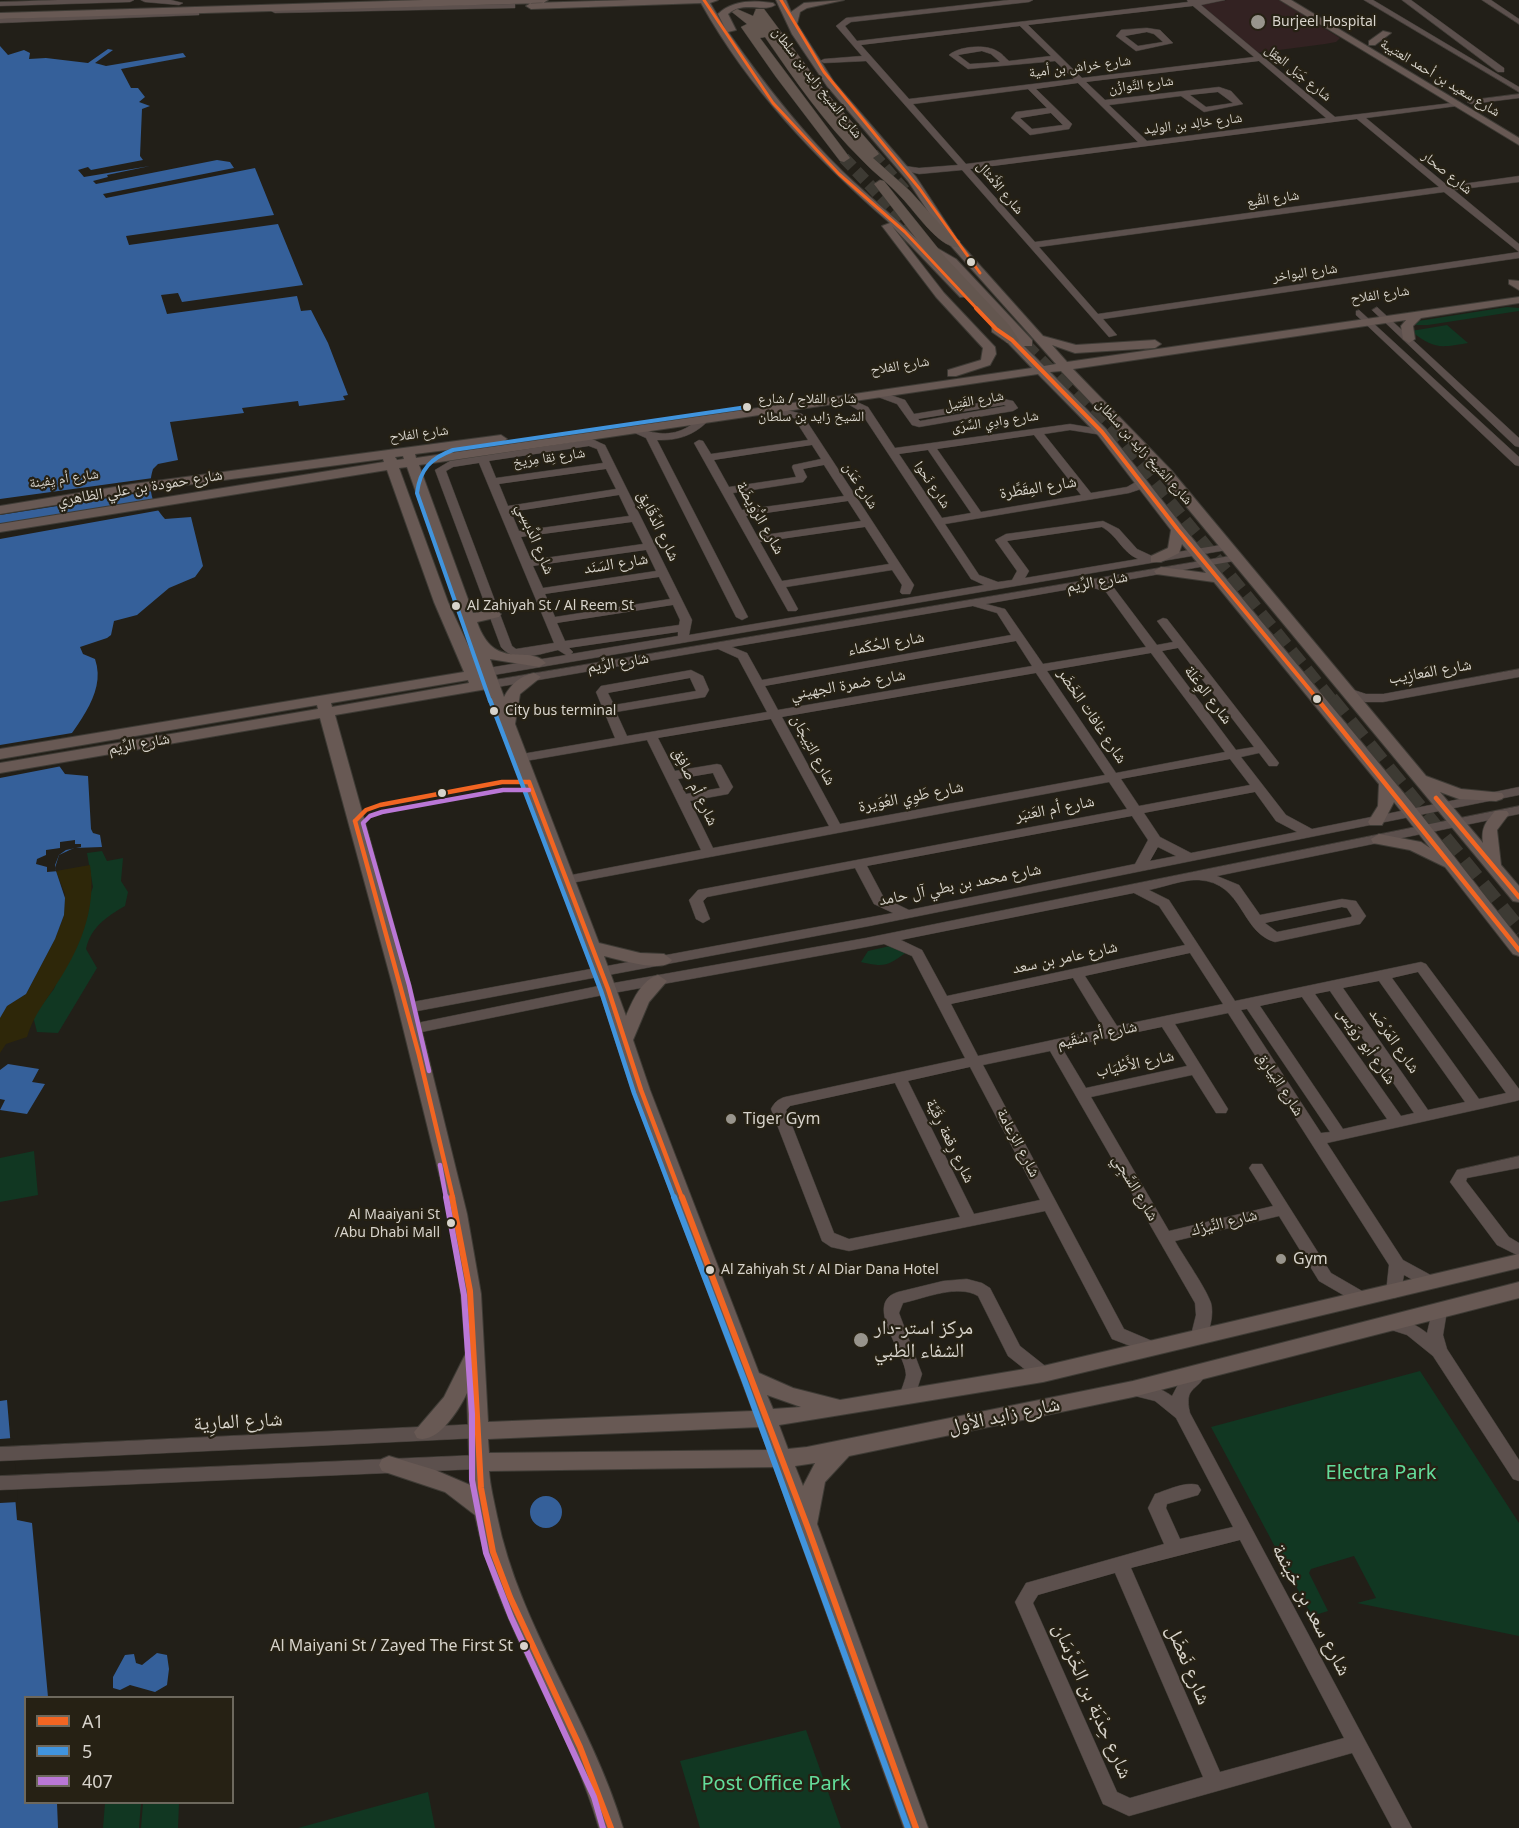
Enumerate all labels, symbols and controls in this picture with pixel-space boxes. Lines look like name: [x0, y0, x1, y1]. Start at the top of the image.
marker: Burjeel Hospital: [1249, 13, 1267, 31]
place label: Burjeel Hospital: [1272, 14, 1376, 30]
street label: شارع الشيخ زايد بن سلطان: [768, 24, 866, 142]
street label: شارع سعيد بن أحمد العتيبة: [1377, 35, 1503, 121]
street label: شارع جَبَل العِقِل: [1261, 41, 1335, 105]
street label: شارع خراش بن أمية: [1028, 52, 1132, 82]
street label: شارع التَّوازُن: [1108, 73, 1174, 97]
street label: شارع خالِد بن الوليد: [1143, 110, 1243, 138]
street label: شارع صحار: [1419, 148, 1475, 198]
street label: شارع الأَمْثال: [973, 158, 1027, 218]
street label: شارع القُبع: [1246, 187, 1300, 211]
unlabelled marker: [965, 256, 977, 268]
street label: شارع البواخر: [1272, 260, 1338, 286]
street label: شارع الفلاح: [1349, 283, 1411, 307]
street label: شارع الفلاح: [869, 353, 931, 379]
street label: شارع الفَتِيل: [943, 387, 1005, 415]
place label: شارع الفلاح / شارع الشيخ زايد بن سلطان: [758, 391, 864, 424]
street label: شارع الشيخ زايد بن سلطان: [1092, 396, 1196, 508]
marker: شارع الفلاح / شارع الشيخ زايد بن سلطان: [741, 401, 753, 413]
street label: شارع وادِي السَّرَى: [950, 408, 1040, 436]
street label: شارع الفلاح: [388, 422, 450, 446]
street label: شارع نِقا مِرَيخ: [512, 445, 586, 471]
street label: شارع نَحوا: [910, 458, 954, 512]
street label: شارع عَدَن: [839, 460, 881, 512]
street label: شارع حمودة بن علي الظاهري: [56, 465, 224, 511]
street label: شارع أم يِفينة: [28, 466, 100, 492]
street label: شارع المِقَطَّرة: [998, 472, 1078, 504]
street label: شارع الرُّوَيضَة: [731, 478, 789, 558]
street label: شارع الدَّقَايِق: [633, 488, 683, 564]
street label: شارع الدِّبسِي: [511, 501, 559, 577]
street label: شارع السَنَد: [583, 549, 649, 579]
street label: شارع الرِّيم: [1065, 567, 1129, 597]
place label: Al Zahiyah St / Al Reem St: [467, 598, 634, 614]
marker: Al Zahiyah St / Al Reem St: [450, 600, 462, 612]
street label: شارع الحُكَماء: [846, 628, 926, 660]
street label: شارع الرِّيم: [586, 649, 650, 677]
street label: شارع المَعازِيب: [1387, 655, 1473, 689]
street label: شارع الوِعَلة: [1180, 662, 1236, 728]
street label: شارع ضمرة الجهيني: [789, 665, 907, 705]
street label: شارع غافات الخَضَر: [1053, 665, 1131, 767]
unlabelled marker: [1311, 693, 1323, 705]
place label: City bus terminal: [505, 703, 616, 719]
marker: City bus terminal: [488, 705, 500, 717]
street label: شارع التِيجَان: [786, 711, 840, 789]
street label: شارع الرِّيم: [107, 729, 171, 759]
street label: شارع أم صافِق: [668, 745, 722, 829]
street label: شارع طَوِي العُوَيرة: [857, 777, 965, 817]
unlabelled marker: [436, 787, 448, 799]
street label: شارع أم العَنبَر: [1014, 792, 1096, 826]
street label: شارع محمد بن بطي آل حامد: [877, 860, 1043, 910]
street label: شارع عامر بن سعد: [1011, 937, 1119, 979]
street label: شارع أبو روَيس: [1332, 1004, 1400, 1088]
street label: شارع المَرْصَد: [1365, 1005, 1423, 1077]
street label: شارع أم سُقَيم: [1055, 1017, 1139, 1053]
street label: شارع الأَطْيَاب: [1094, 1046, 1176, 1082]
street label: شارع البَيارِق: [1252, 1048, 1308, 1120]
street label: شارع رِقعة رِقَيَّة: [921, 1096, 979, 1186]
street label: شارع الزعامة: [992, 1105, 1044, 1181]
place label: Tiger Gym: [743, 1109, 820, 1129]
marker: Tiger Gym: [724, 1112, 738, 1126]
street label: شارع السَّجِي: [1108, 1151, 1162, 1225]
street label: شارع النَّيزَك: [1189, 1206, 1259, 1240]
place label: Al Maaiyani St /Abu Dhabi Mall: [335, 1207, 440, 1240]
marker: Al Maaiyani St /Abu Dhabi Mall: [445, 1217, 457, 1229]
place label: Gym: [1293, 1249, 1328, 1269]
marker: Gym: [1274, 1252, 1288, 1266]
place label: Al Zahiyah St / Al Diar Dana Hotel: [721, 1262, 939, 1278]
marker: Al Zahiyah St / Al Diar Dana Hotel: [704, 1264, 716, 1276]
place label: مركز استر-دار الشفاء الطبي: [874, 1316, 973, 1363]
marker: مركز استر-دار الشفاء الطبي: [852, 1331, 870, 1349]
street label: شارع زايد الأول: [946, 1392, 1062, 1440]
street label: شارع المارِية: [193, 1408, 283, 1436]
park label: Electra Park: [1326, 1461, 1436, 1485]
street label: شارع سعد بن خيثمة: [1266, 1540, 1356, 1680]
street label: شارع حِدْبَة بن الخَرْسَان: [1047, 1619, 1137, 1783]
street label: شارع نَعضَل: [1160, 1621, 1216, 1709]
place label: Al Maiyani St / Zayed The First St: [270, 1636, 513, 1656]
marker: Al Maiyani St / Zayed The First St: [518, 1640, 530, 1652]
legend: [24, 1696, 234, 1804]
text: A1: [82, 1709, 104, 1733]
text: 5: [82, 1739, 92, 1763]
text: 407: [82, 1769, 113, 1793]
park label: Post Office Park: [701, 1772, 851, 1796]

